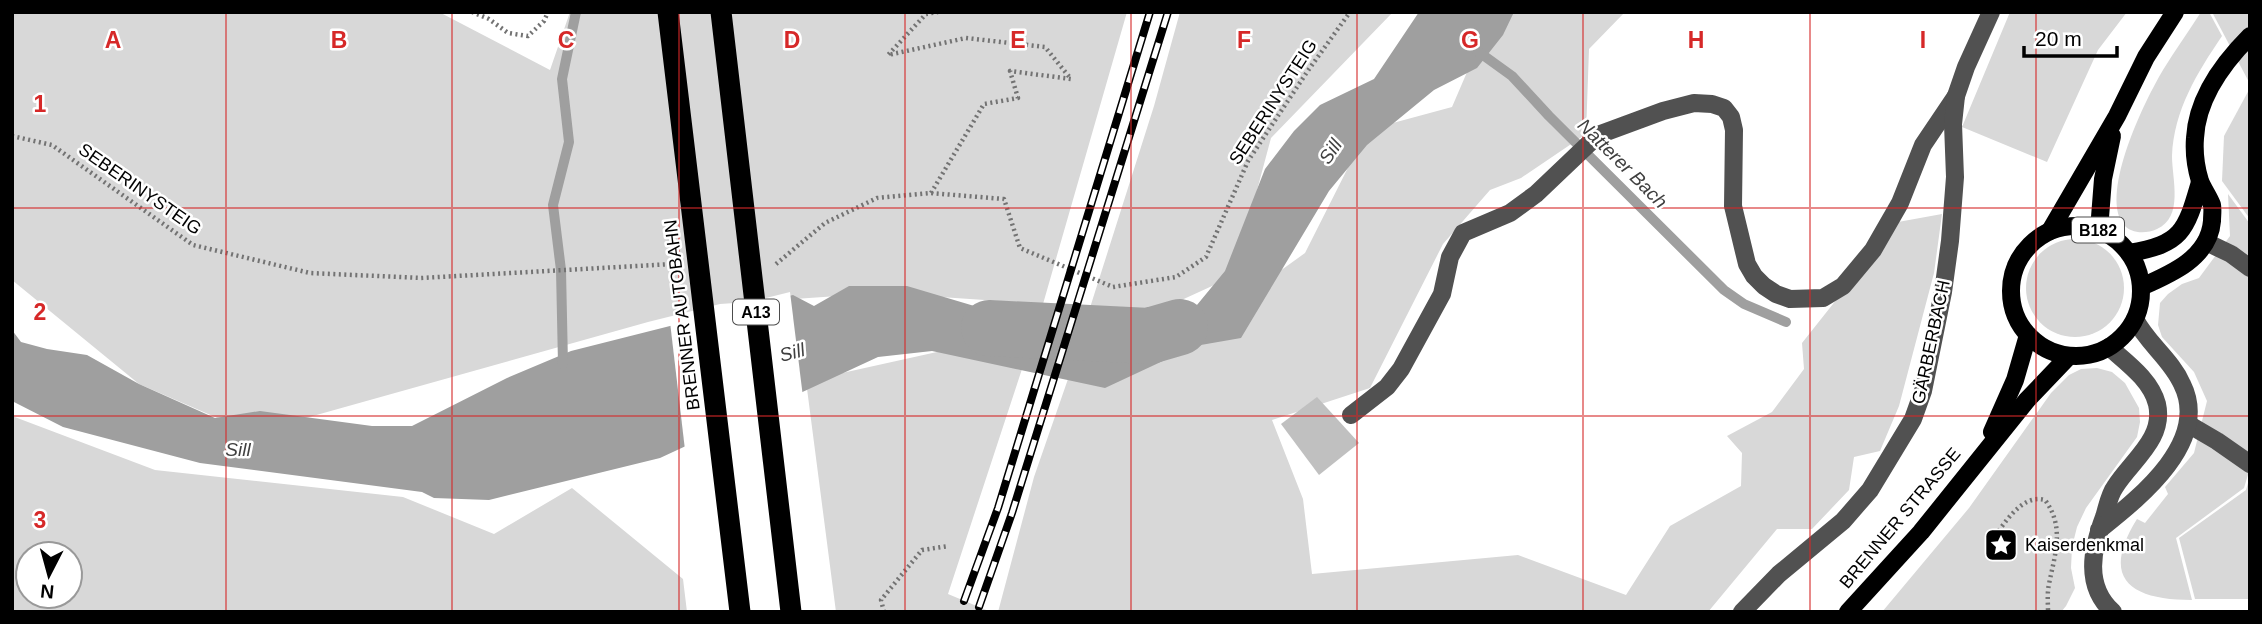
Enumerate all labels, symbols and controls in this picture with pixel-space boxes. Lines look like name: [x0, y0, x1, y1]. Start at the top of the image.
scale bar: [2024, 14, 2117, 58]
text: A: [105, 27, 121, 53]
text: B: [331, 27, 347, 53]
text: C: [558, 27, 574, 53]
text: D: [784, 27, 800, 53]
text: E: [1010, 27, 1026, 53]
text: F: [1237, 27, 1251, 53]
text: G: [1461, 27, 1479, 53]
text: H: [1688, 27, 1704, 53]
text: I: [1920, 27, 1926, 53]
text: 20 m: [2035, 27, 2082, 50]
street label: SEBERINYSTEIG: [1225, 36, 1321, 168]
text: 1: [34, 91, 47, 117]
water label: Natterer Bach: [1574, 114, 1672, 212]
water label: Sill: [1315, 134, 1347, 168]
street label: SEBERINYSTEIG: [75, 139, 205, 239]
road number: B182: [2072, 218, 2124, 242]
street label: BRENNER AUTOBAHN: [660, 219, 704, 411]
street label: GÄRBERBACH: [1908, 278, 1954, 406]
text: 2: [34, 299, 46, 325]
road number: A13: [733, 300, 779, 324]
water label: Sill: [777, 339, 808, 366]
water label: Sill: [225, 439, 251, 460]
street label: BRENNER STRASSE: [1835, 444, 1965, 592]
text: 3: [34, 507, 46, 533]
place icon: Kaiserdenkmal: [1982, 526, 2020, 564]
place label: Kaiserdenkmal: [2025, 535, 2144, 555]
north arrow: [14, 540, 84, 610]
text: N: [39, 580, 55, 603]

